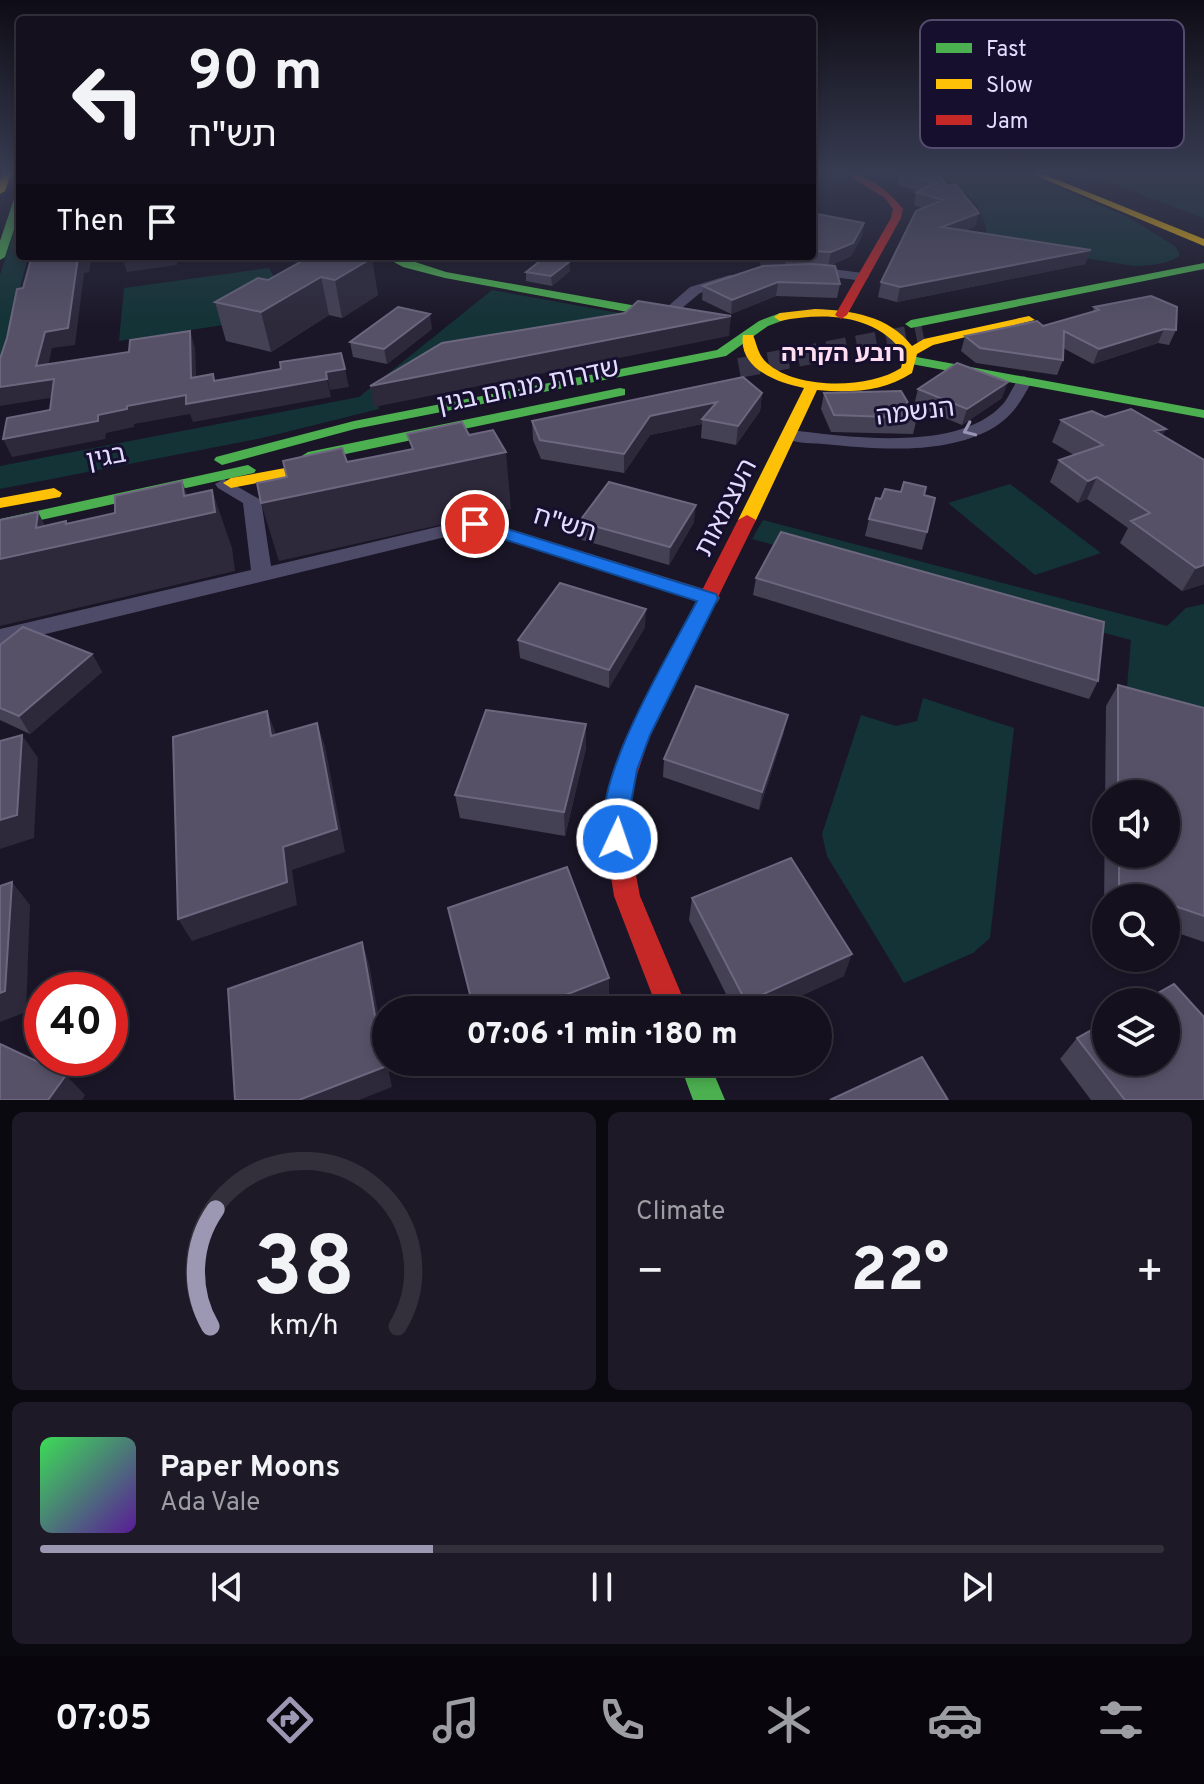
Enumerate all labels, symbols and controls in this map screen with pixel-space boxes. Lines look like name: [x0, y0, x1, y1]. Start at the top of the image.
legend: [920, 20, 1184, 148]
text: Fast: [986, 37, 1027, 64]
text: 90 m: [188, 39, 323, 109]
icon: left: [56, 48, 160, 152]
text: Slow: [986, 73, 1033, 100]
text: Jam: [986, 109, 1029, 136]
text: תש"ח: [188, 114, 277, 160]
icon: arrive: [140, 200, 184, 244]
text: Then: [56, 204, 124, 241]
district label: רובע הקריה: [781, 340, 905, 370]
street label: שדרות מנחם בגין: [434, 352, 623, 423]
street label: הנשמה: [874, 392, 956, 435]
one-way arrow: [963, 420, 978, 436]
street label: בגין: [84, 438, 129, 478]
street label: העצמאות: [689, 454, 766, 563]
pin: [441, 490, 509, 558]
street label: תש"ח: [529, 500, 600, 551]
icon: arrive: [453, 502, 497, 546]
map controls: [1092, 780, 1180, 1076]
button: sound: [1092, 780, 1180, 868]
position arrow: [575, 797, 659, 881]
button: search: [1092, 884, 1180, 972]
speed limit sign: 40: [24, 972, 128, 1076]
button: layers: [1092, 988, 1180, 1076]
text: 07:06 · 1 min · 180 m: [467, 1017, 737, 1054]
text: Climate: [636, 1196, 725, 1229]
text: 38: [253, 1220, 355, 1325]
text: 22°: [851, 1236, 949, 1312]
text: −: [636, 1246, 664, 1302]
text: +: [1136, 1246, 1164, 1302]
text: km/h: [269, 1309, 339, 1345]
text: Paper Moons: [160, 1450, 340, 1487]
text: Ada Vale: [160, 1487, 260, 1520]
icon: previous: [205, 1565, 249, 1609]
icon: pause: [580, 1565, 624, 1609]
icon: next: [955, 1565, 999, 1609]
icon: directions: [262, 1692, 318, 1748]
icon: music: [428, 1692, 484, 1748]
icon: phone: [594, 1692, 650, 1748]
icon: climate: [761, 1692, 817, 1748]
icon: car: [927, 1692, 983, 1748]
icon: filters: [1093, 1692, 1149, 1748]
text: 07:05: [55, 1697, 152, 1743]

